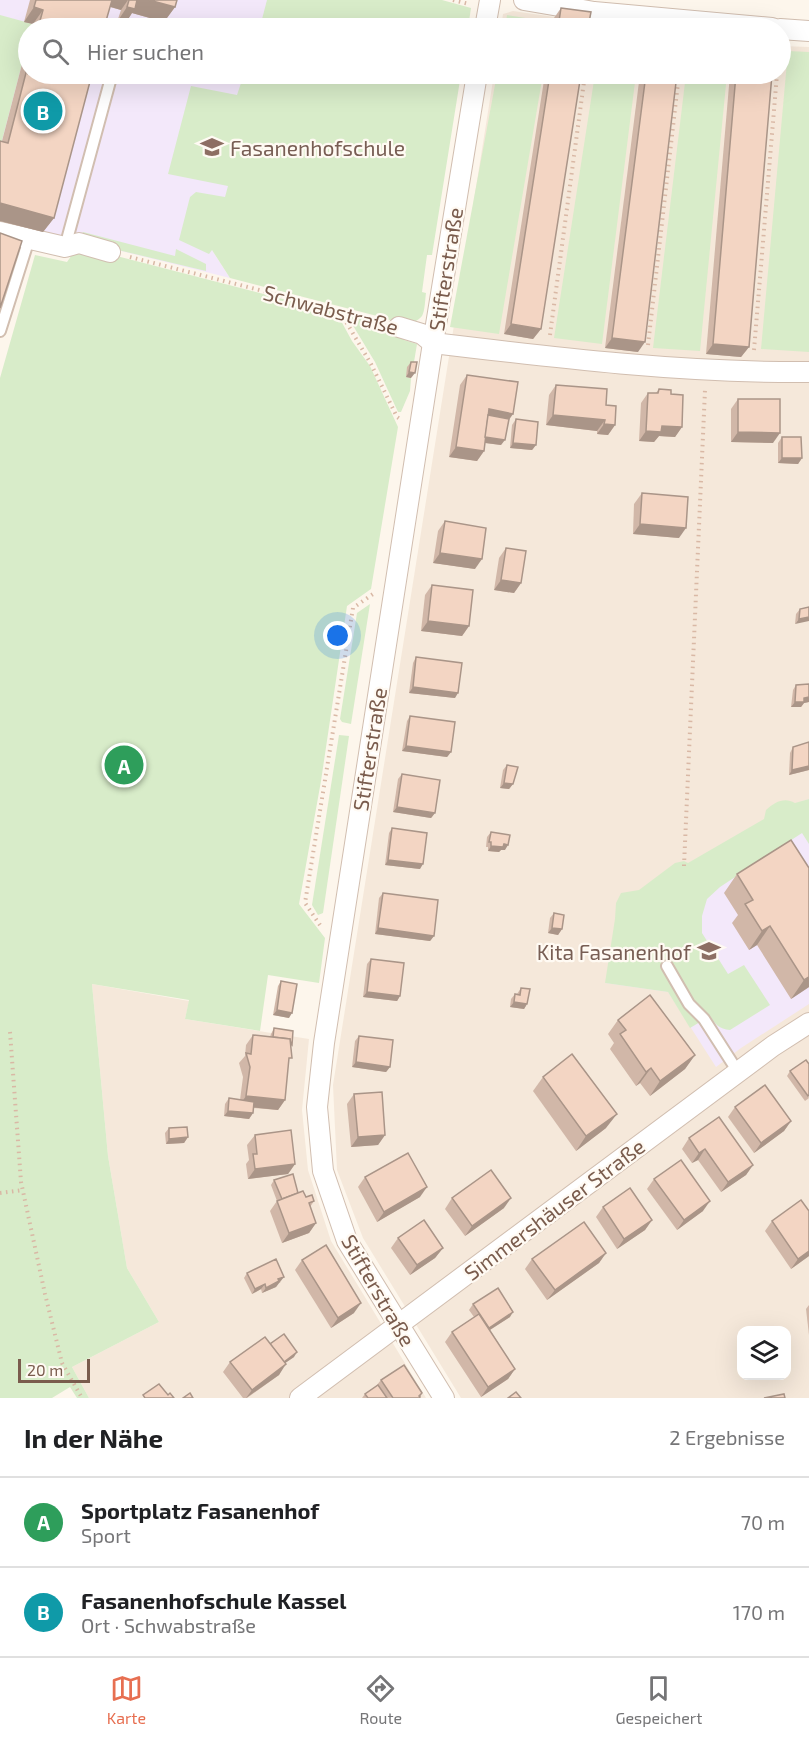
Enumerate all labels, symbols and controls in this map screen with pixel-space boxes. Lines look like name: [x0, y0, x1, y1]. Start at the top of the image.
search box: [18, 18, 791, 84]
icon: search: [39, 35, 72, 68]
text: Hier suchen: [87, 38, 204, 64]
pin: B: [24, 88, 63, 134]
school or university icon: Fasanenhofschule: [199, 134, 225, 160]
place label: Fasanenhofschule: [230, 135, 405, 160]
street label: Stifterstraße: [423, 205, 467, 333]
street label: Schwabstraße: [261, 279, 401, 339]
your location: [323, 621, 352, 650]
street label: Stifterstraße: [347, 685, 391, 813]
pin: A: [104, 742, 144, 788]
school or university icon: Kita Fasanenhof: [696, 938, 722, 964]
place label: Kita Fasanenhof: [537, 939, 692, 964]
street label: Simmershäuser Straße: [459, 1133, 649, 1285]
street label: Stifterstraße: [337, 1230, 421, 1350]
map controls: [737, 1326, 791, 1380]
button: layers: [737, 1326, 791, 1380]
scale bar: [18, 1356, 90, 1384]
text: 20 m: [27, 1360, 63, 1379]
text: In der Nähe: [24, 1422, 163, 1453]
text: 2 Ergebnisse: [669, 1425, 785, 1449]
text: Sportplatz Fasanenhof: [81, 1497, 319, 1523]
text: A: [37, 1510, 50, 1534]
text: 70 m: [741, 1510, 785, 1534]
text: Sport: [81, 1523, 131, 1547]
text: Fasanenhofschule Kassel: [81, 1587, 346, 1613]
text: B: [37, 1600, 50, 1624]
text: 170 m: [733, 1600, 785, 1624]
text: Ort · Schwabstraße: [81, 1613, 256, 1637]
tab: Karte: [107, 1672, 146, 1727]
tab: Route: [359, 1672, 402, 1727]
tab: Gespeichert: [615, 1672, 702, 1727]

